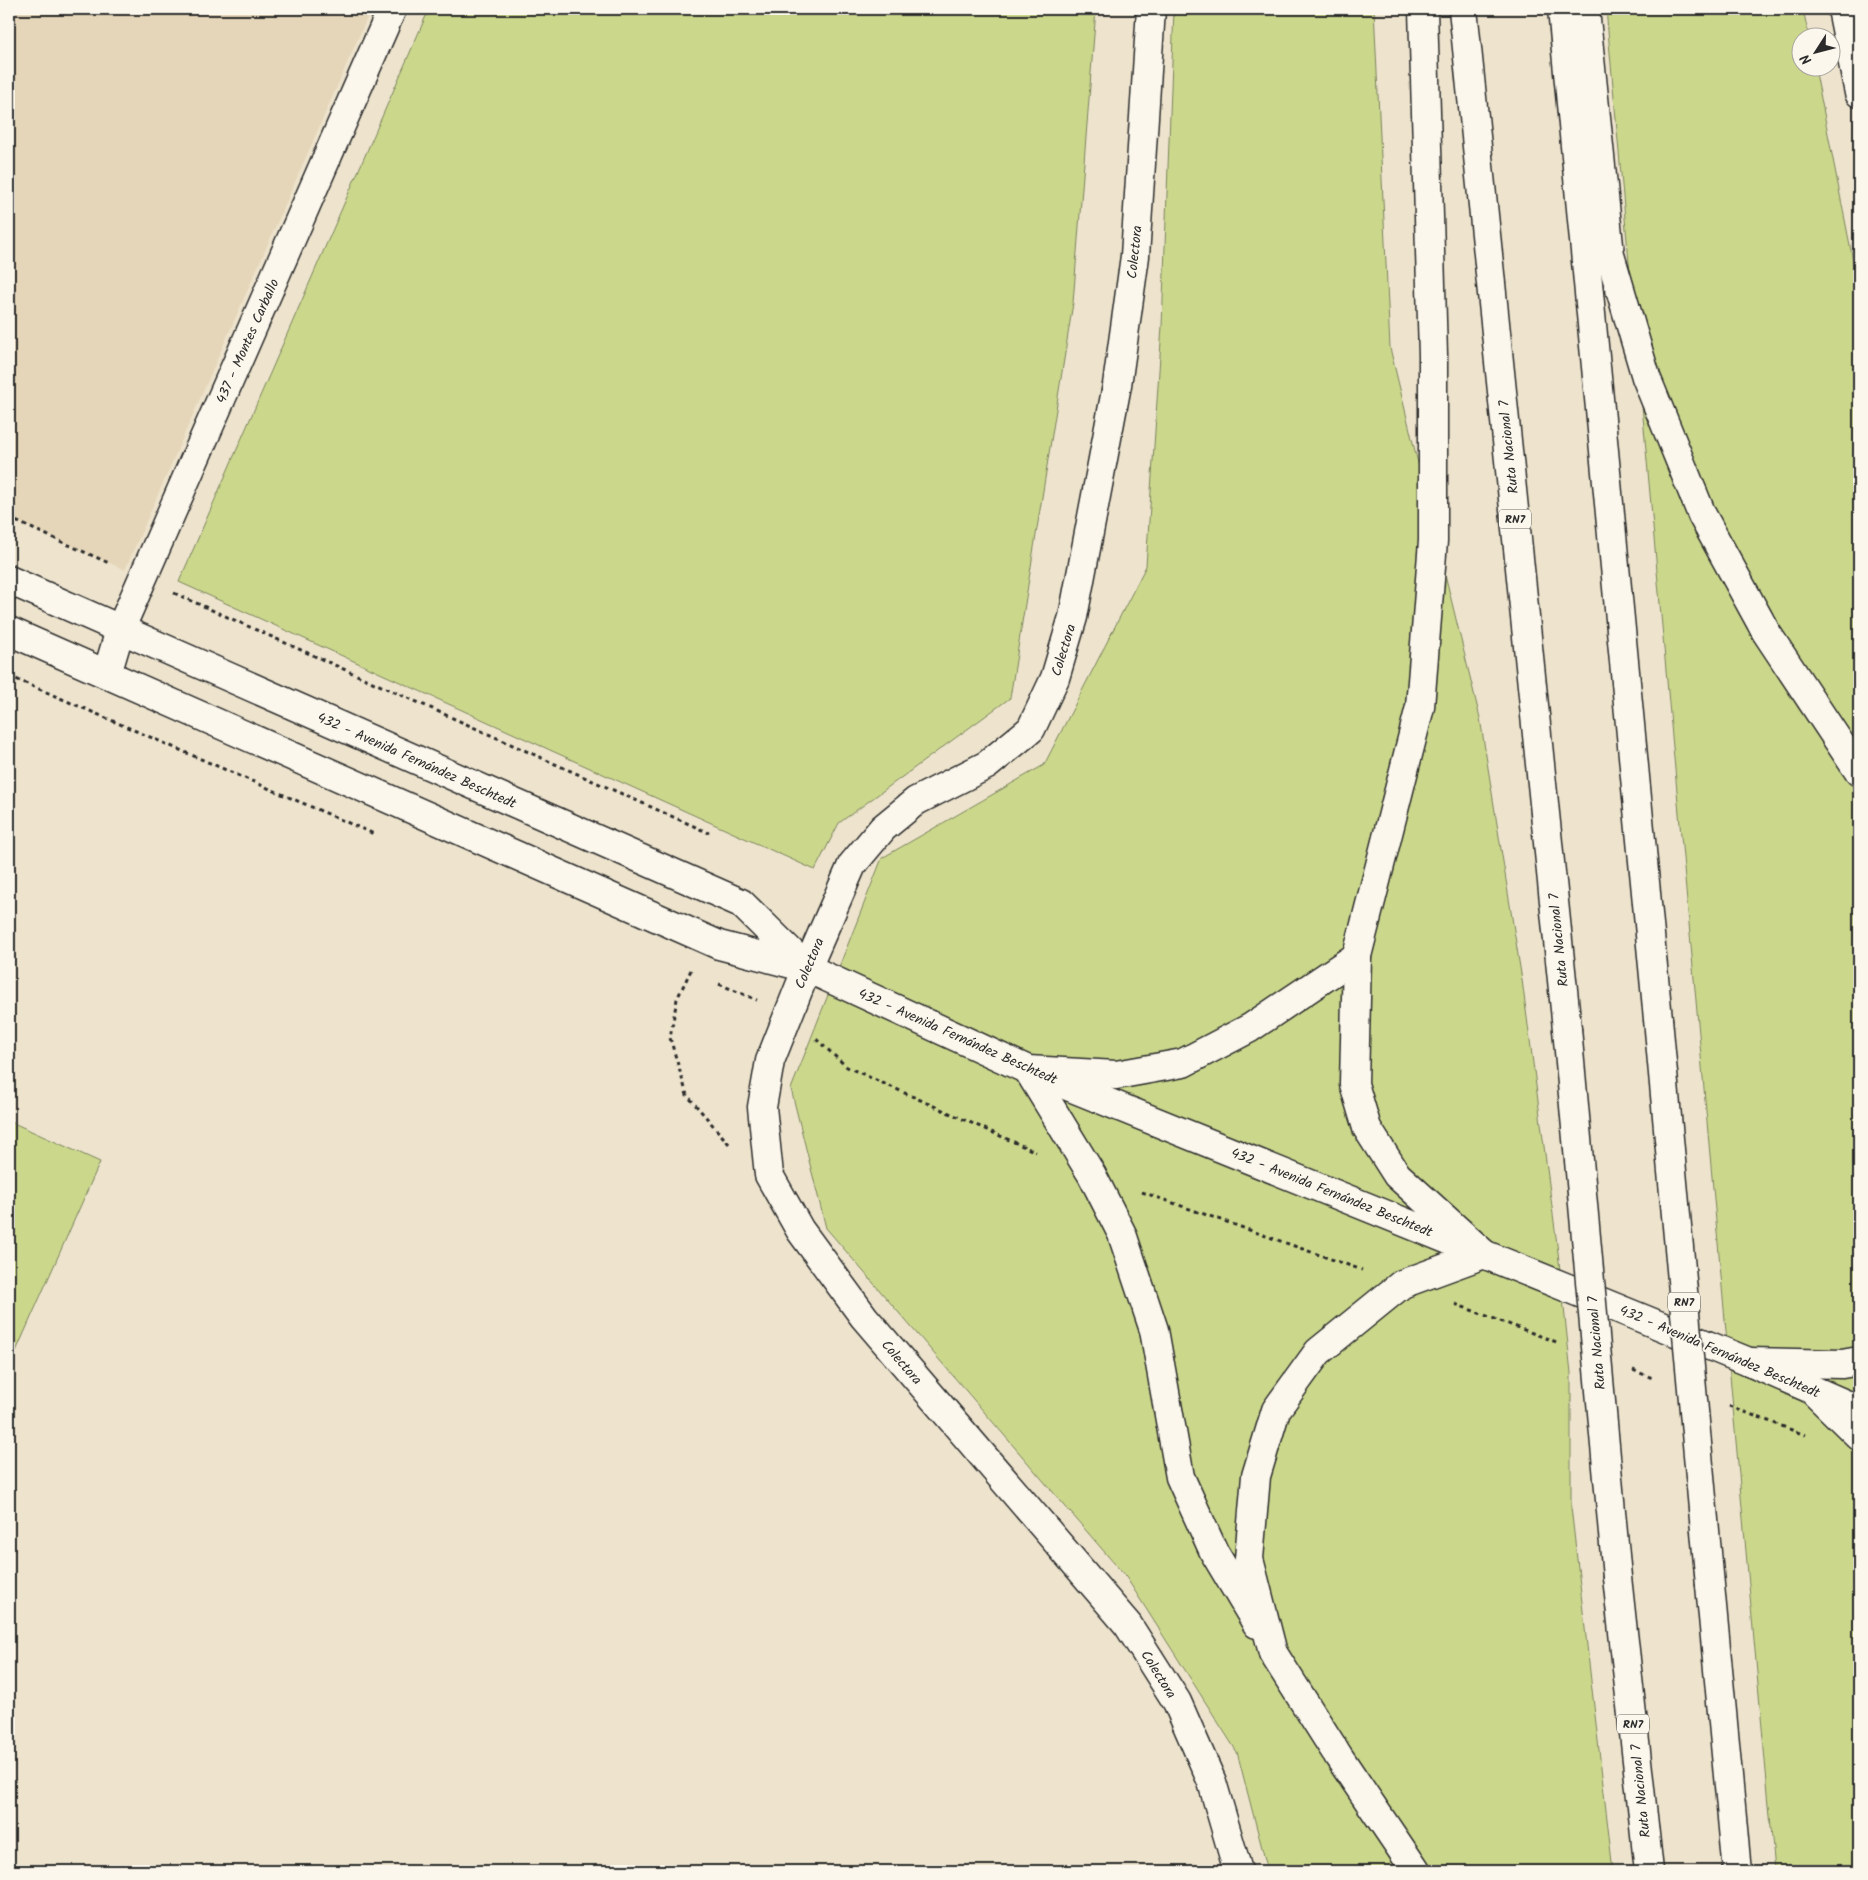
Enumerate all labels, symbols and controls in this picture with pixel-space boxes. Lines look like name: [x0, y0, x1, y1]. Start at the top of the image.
north arrow: [1790, 28, 1840, 78]
text: N: [1795, 49, 1818, 69]
street label: Colectora: [1121, 224, 1149, 280]
street label: 437 - Montes Carballo: [210, 275, 285, 407]
street label: Ruta Nacional 7: [1493, 398, 1525, 495]
road number: RN7: [1499, 509, 1531, 528]
street label: Colectora: [1046, 621, 1082, 679]
street label: 432 - Avenida Fernández Beschtedt: [313, 707, 520, 815]
street label: Ruta Nacional 7: [1543, 891, 1575, 988]
street label: Colectora: [789, 934, 831, 992]
street label: 432 - Avenida Fernández Beschtedt: [854, 983, 1061, 1091]
street label: 432 - Avenida Fernández Beschtedt: [1227, 1142, 1436, 1244]
road number: RN7: [1668, 1292, 1700, 1311]
street label: Ruta Nacional 7: [1582, 1295, 1612, 1391]
street label: 432 - Avenida Fernández Beschtedt: [1616, 1300, 1824, 1404]
street label: Colectora: [875, 1335, 927, 1390]
street label: Colectora: [1135, 1646, 1182, 1703]
road number: RN7: [1617, 1715, 1649, 1734]
street label: Ruta Nacional 7: [1625, 1742, 1657, 1839]

